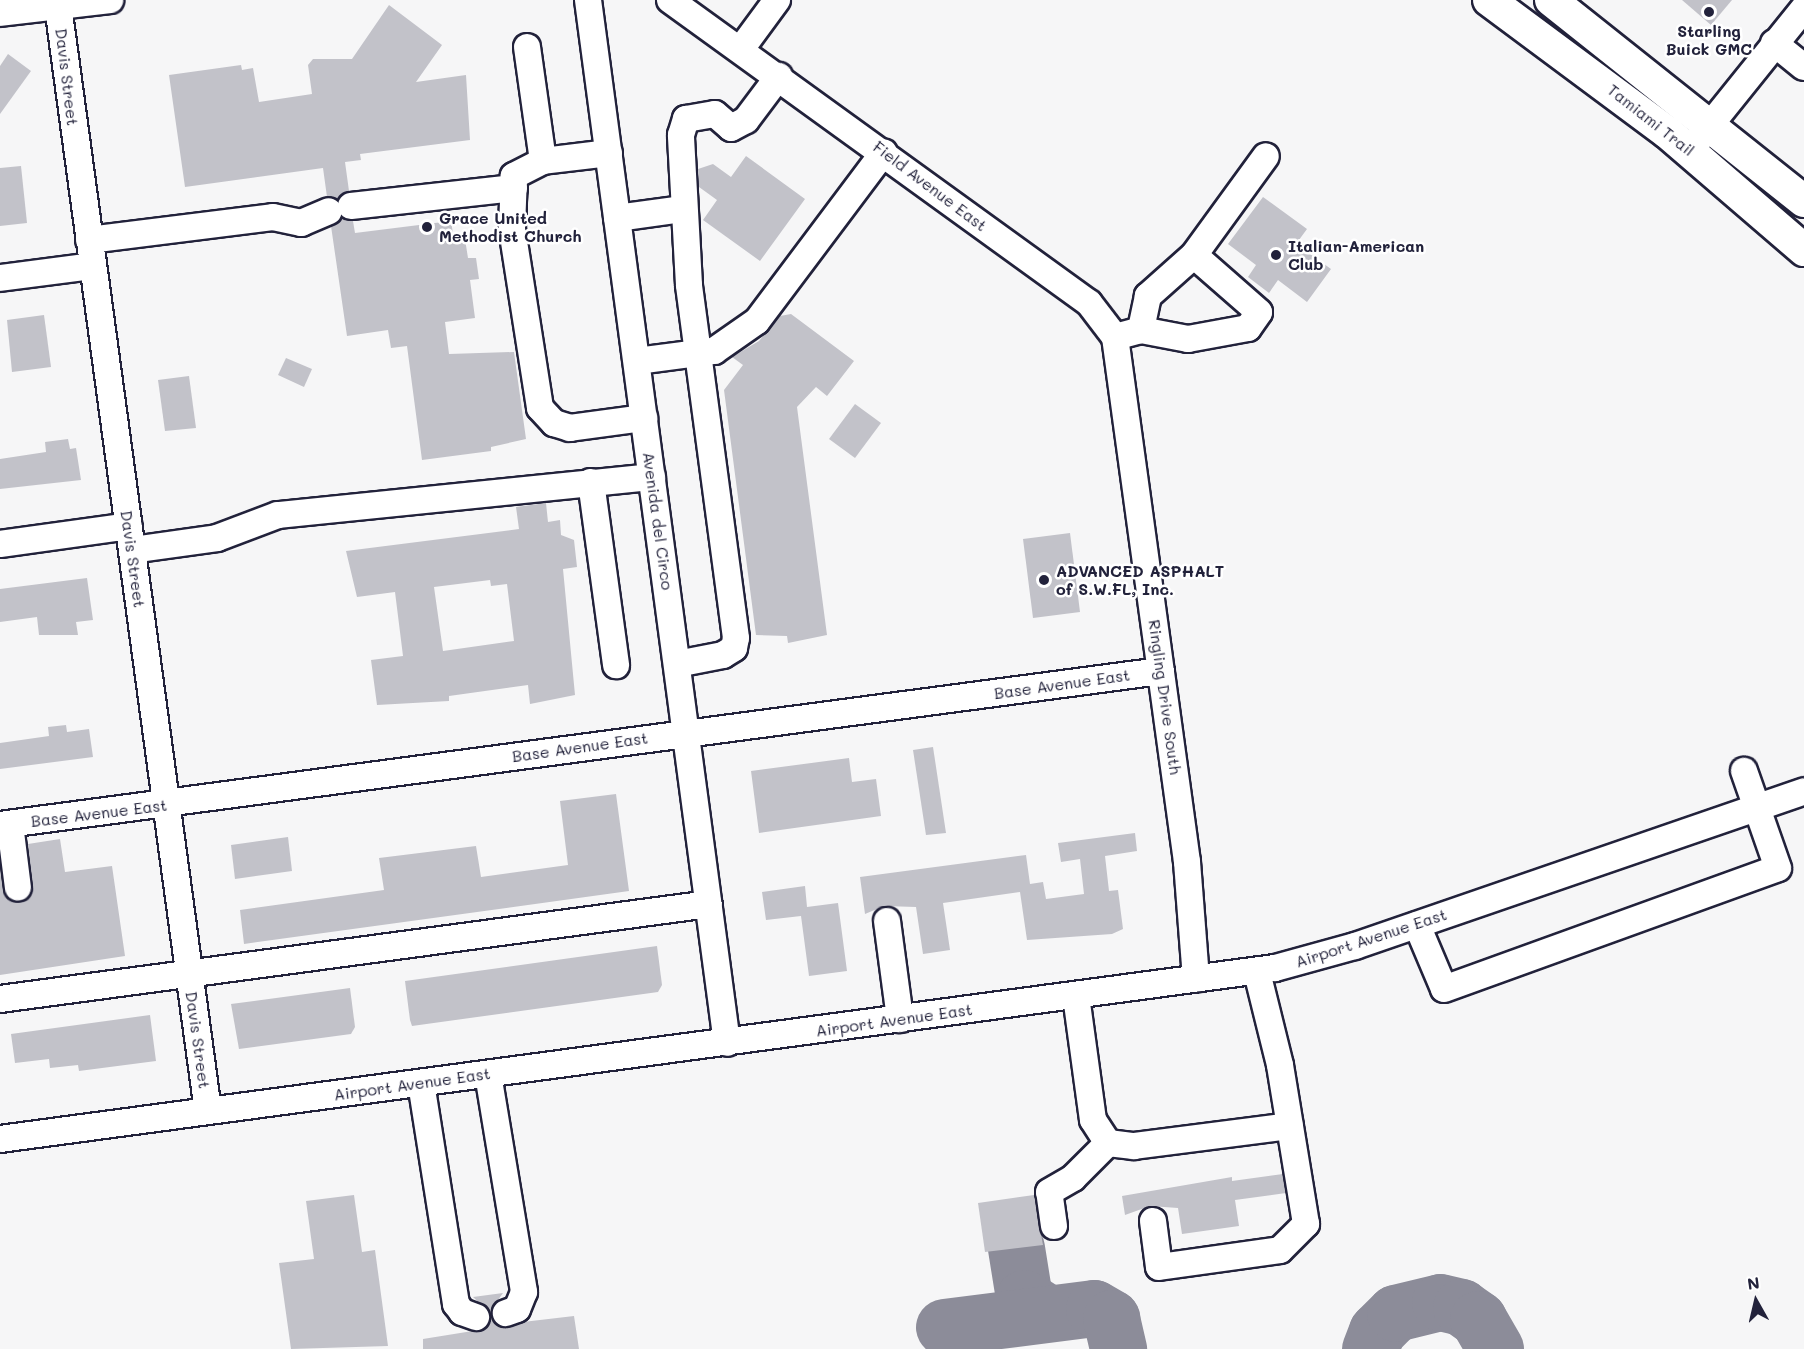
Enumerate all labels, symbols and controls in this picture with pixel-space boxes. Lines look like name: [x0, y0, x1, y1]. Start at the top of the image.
marker: Starling Buick GMC: [1702, 5, 1716, 19]
place label: Starling Buick GMC: [1666, 21, 1752, 59]
street label: Davis Street: [51, 27, 83, 127]
street label: Tamiami Trail: [1604, 80, 1698, 160]
street label: Field Avenue East: [869, 137, 991, 235]
place label: Grace United Methodist Church: [439, 208, 582, 246]
marker: Grace United Methodist Church: [420, 220, 434, 234]
place label: Italian-American Club: [1288, 236, 1424, 274]
marker: Italian-American Club: [1269, 248, 1283, 262]
street label: Avenida del Circo: [639, 451, 677, 591]
street label: Davis Street: [117, 509, 149, 609]
place label: ADVANCED ASPHALT of S.W.FL, Inc.: [1056, 561, 1224, 599]
marker: ADVANCED ASPHALT of S.W.FL, Inc.: [1037, 573, 1051, 587]
street label: Ringling Drive South: [1145, 618, 1185, 776]
street label: Base Avenue East: [993, 665, 1131, 703]
street label: Base Avenue East: [511, 728, 649, 766]
street label: Base Avenue East: [30, 795, 168, 831]
street label: Airport Avenue East: [1293, 904, 1449, 972]
street label: Davis Street: [182, 990, 214, 1090]
street label: Airport Avenue East: [814, 999, 974, 1041]
street label: Airport Avenue East: [332, 1063, 492, 1105]
north arrow: [1726, 1271, 1786, 1331]
text: N: [1746, 1271, 1761, 1294]

